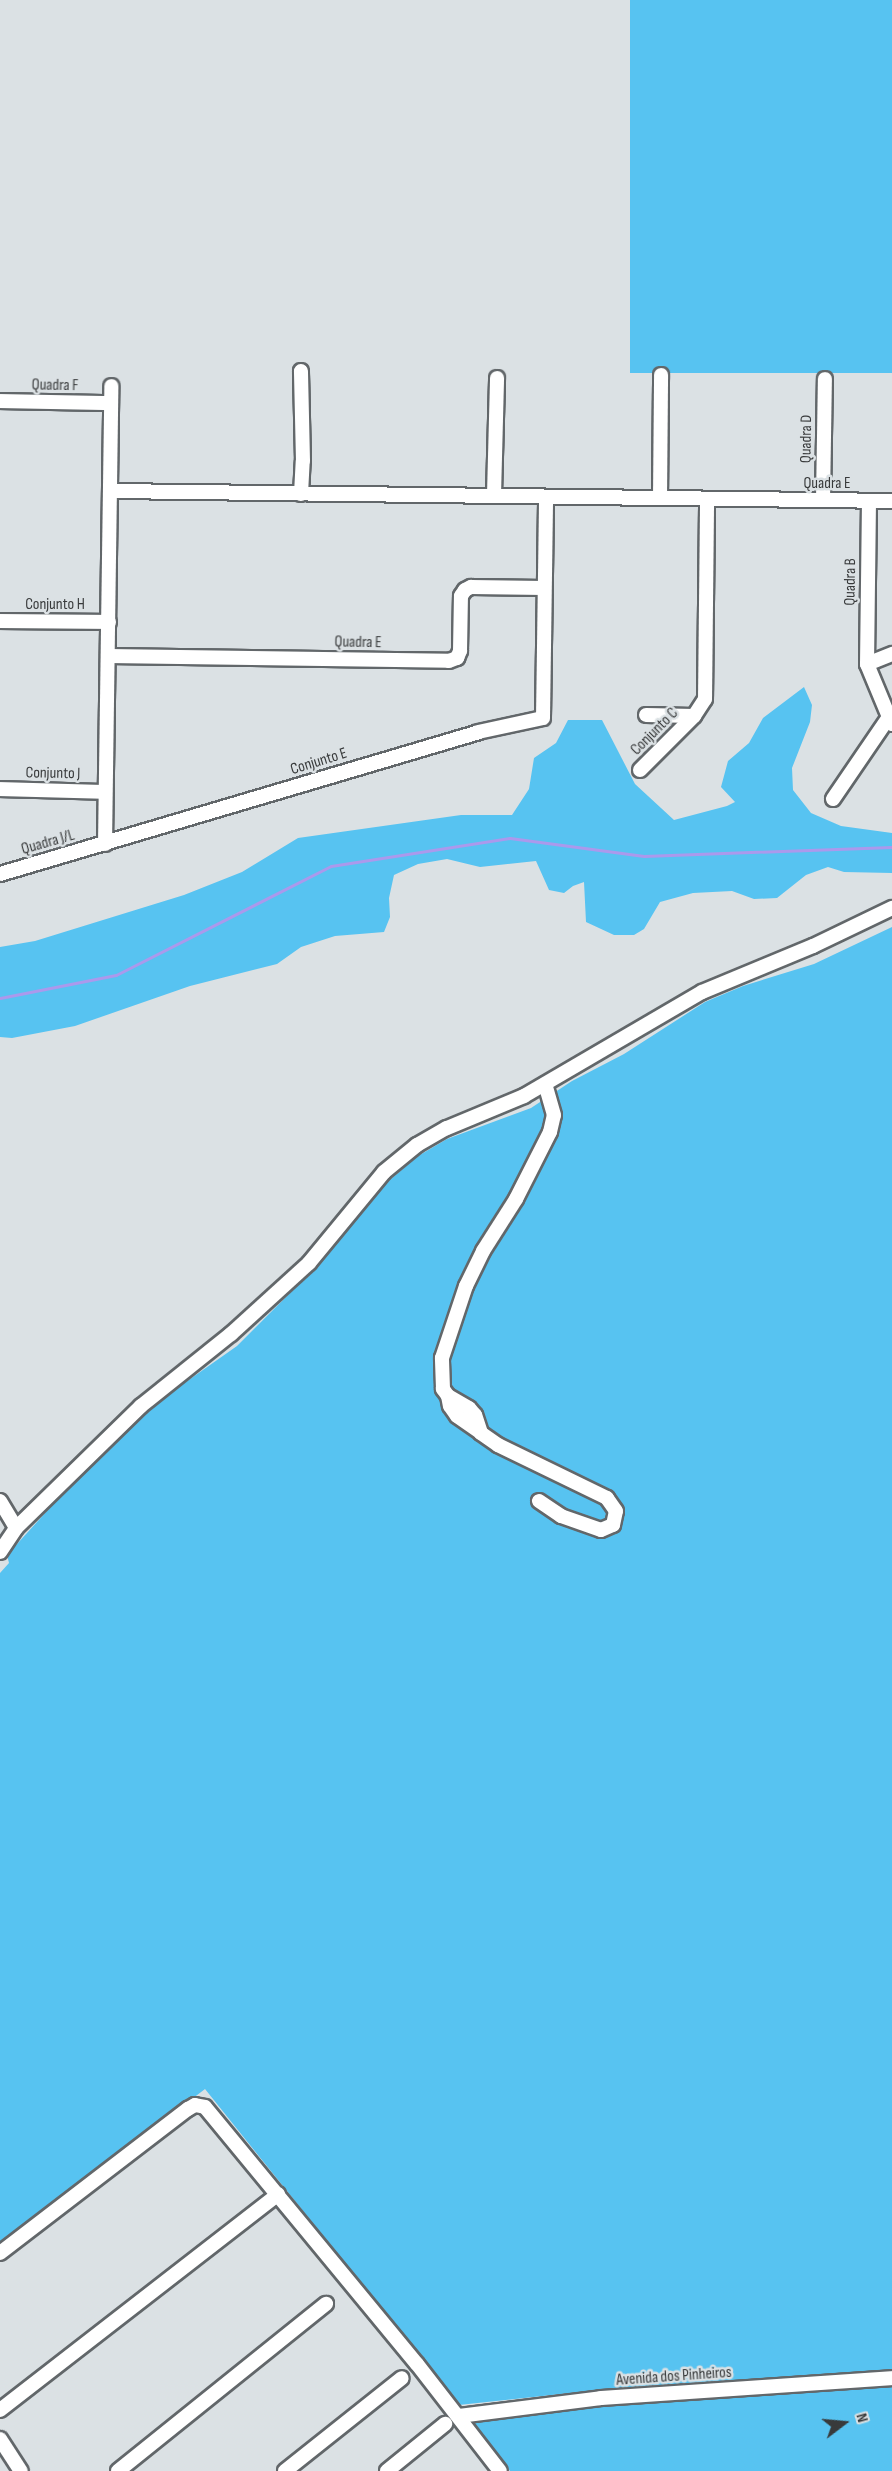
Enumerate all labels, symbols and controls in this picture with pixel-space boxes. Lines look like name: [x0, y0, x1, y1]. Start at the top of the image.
street label: Quadra F: [31, 376, 79, 396]
street label: Quadra D: [797, 415, 817, 463]
street label: Quadra E: [803, 474, 851, 494]
street label: Quadra B: [841, 558, 861, 606]
street label: Conjunto H: [25, 595, 85, 615]
street label: Quadra E: [334, 633, 382, 653]
street label: Conjunto C: [627, 704, 683, 760]
street label: Conjunto E: [288, 744, 350, 780]
street label: Conjunto J: [25, 764, 81, 784]
street label: Quadra J/L: [19, 826, 77, 860]
street label: Avenida dos Pinheiros: [616, 2363, 732, 2391]
north arrow: [814, 2393, 874, 2453]
text: N: [851, 2411, 872, 2425]

